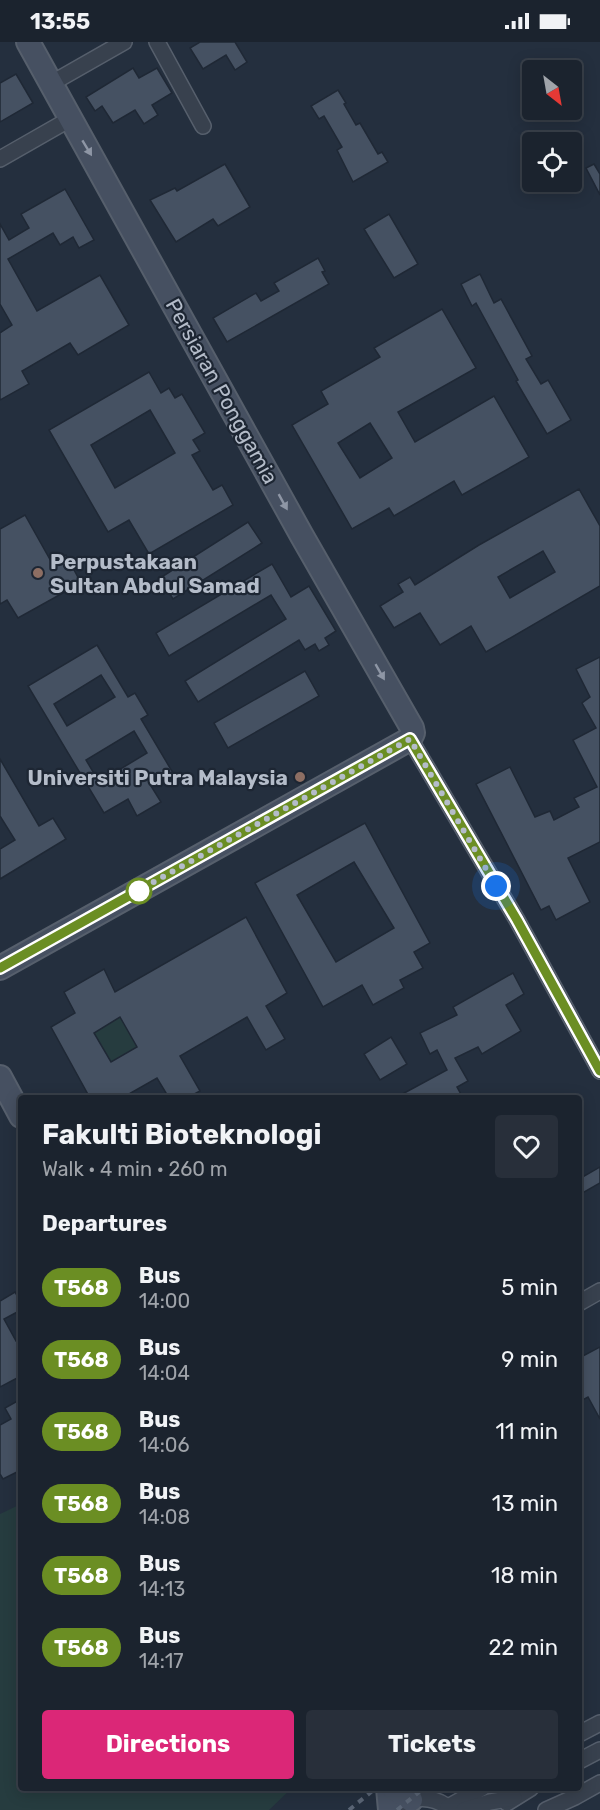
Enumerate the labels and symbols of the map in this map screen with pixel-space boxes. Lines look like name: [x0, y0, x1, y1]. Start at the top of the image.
north arrow: [522, 60, 582, 120]
one-way arrow: [82, 140, 93, 156]
street label: Persiaran Ponggamia: [161, 294, 283, 488]
one-way arrow: [278, 494, 288, 511]
place label: Perpustakaan Sultan Abdul Samad: [50, 549, 260, 598]
marker: Perpustakaan Sultan Abdul Samad: [31, 566, 45, 580]
one-way arrow: [374, 664, 385, 680]
place label: Universiti Putra Malaysia: [28, 765, 288, 790]
marker: Universiti Putra Malaysia: [293, 770, 307, 784]
your location: [481, 871, 511, 901]
unlabelled marker: [126, 878, 152, 904]

